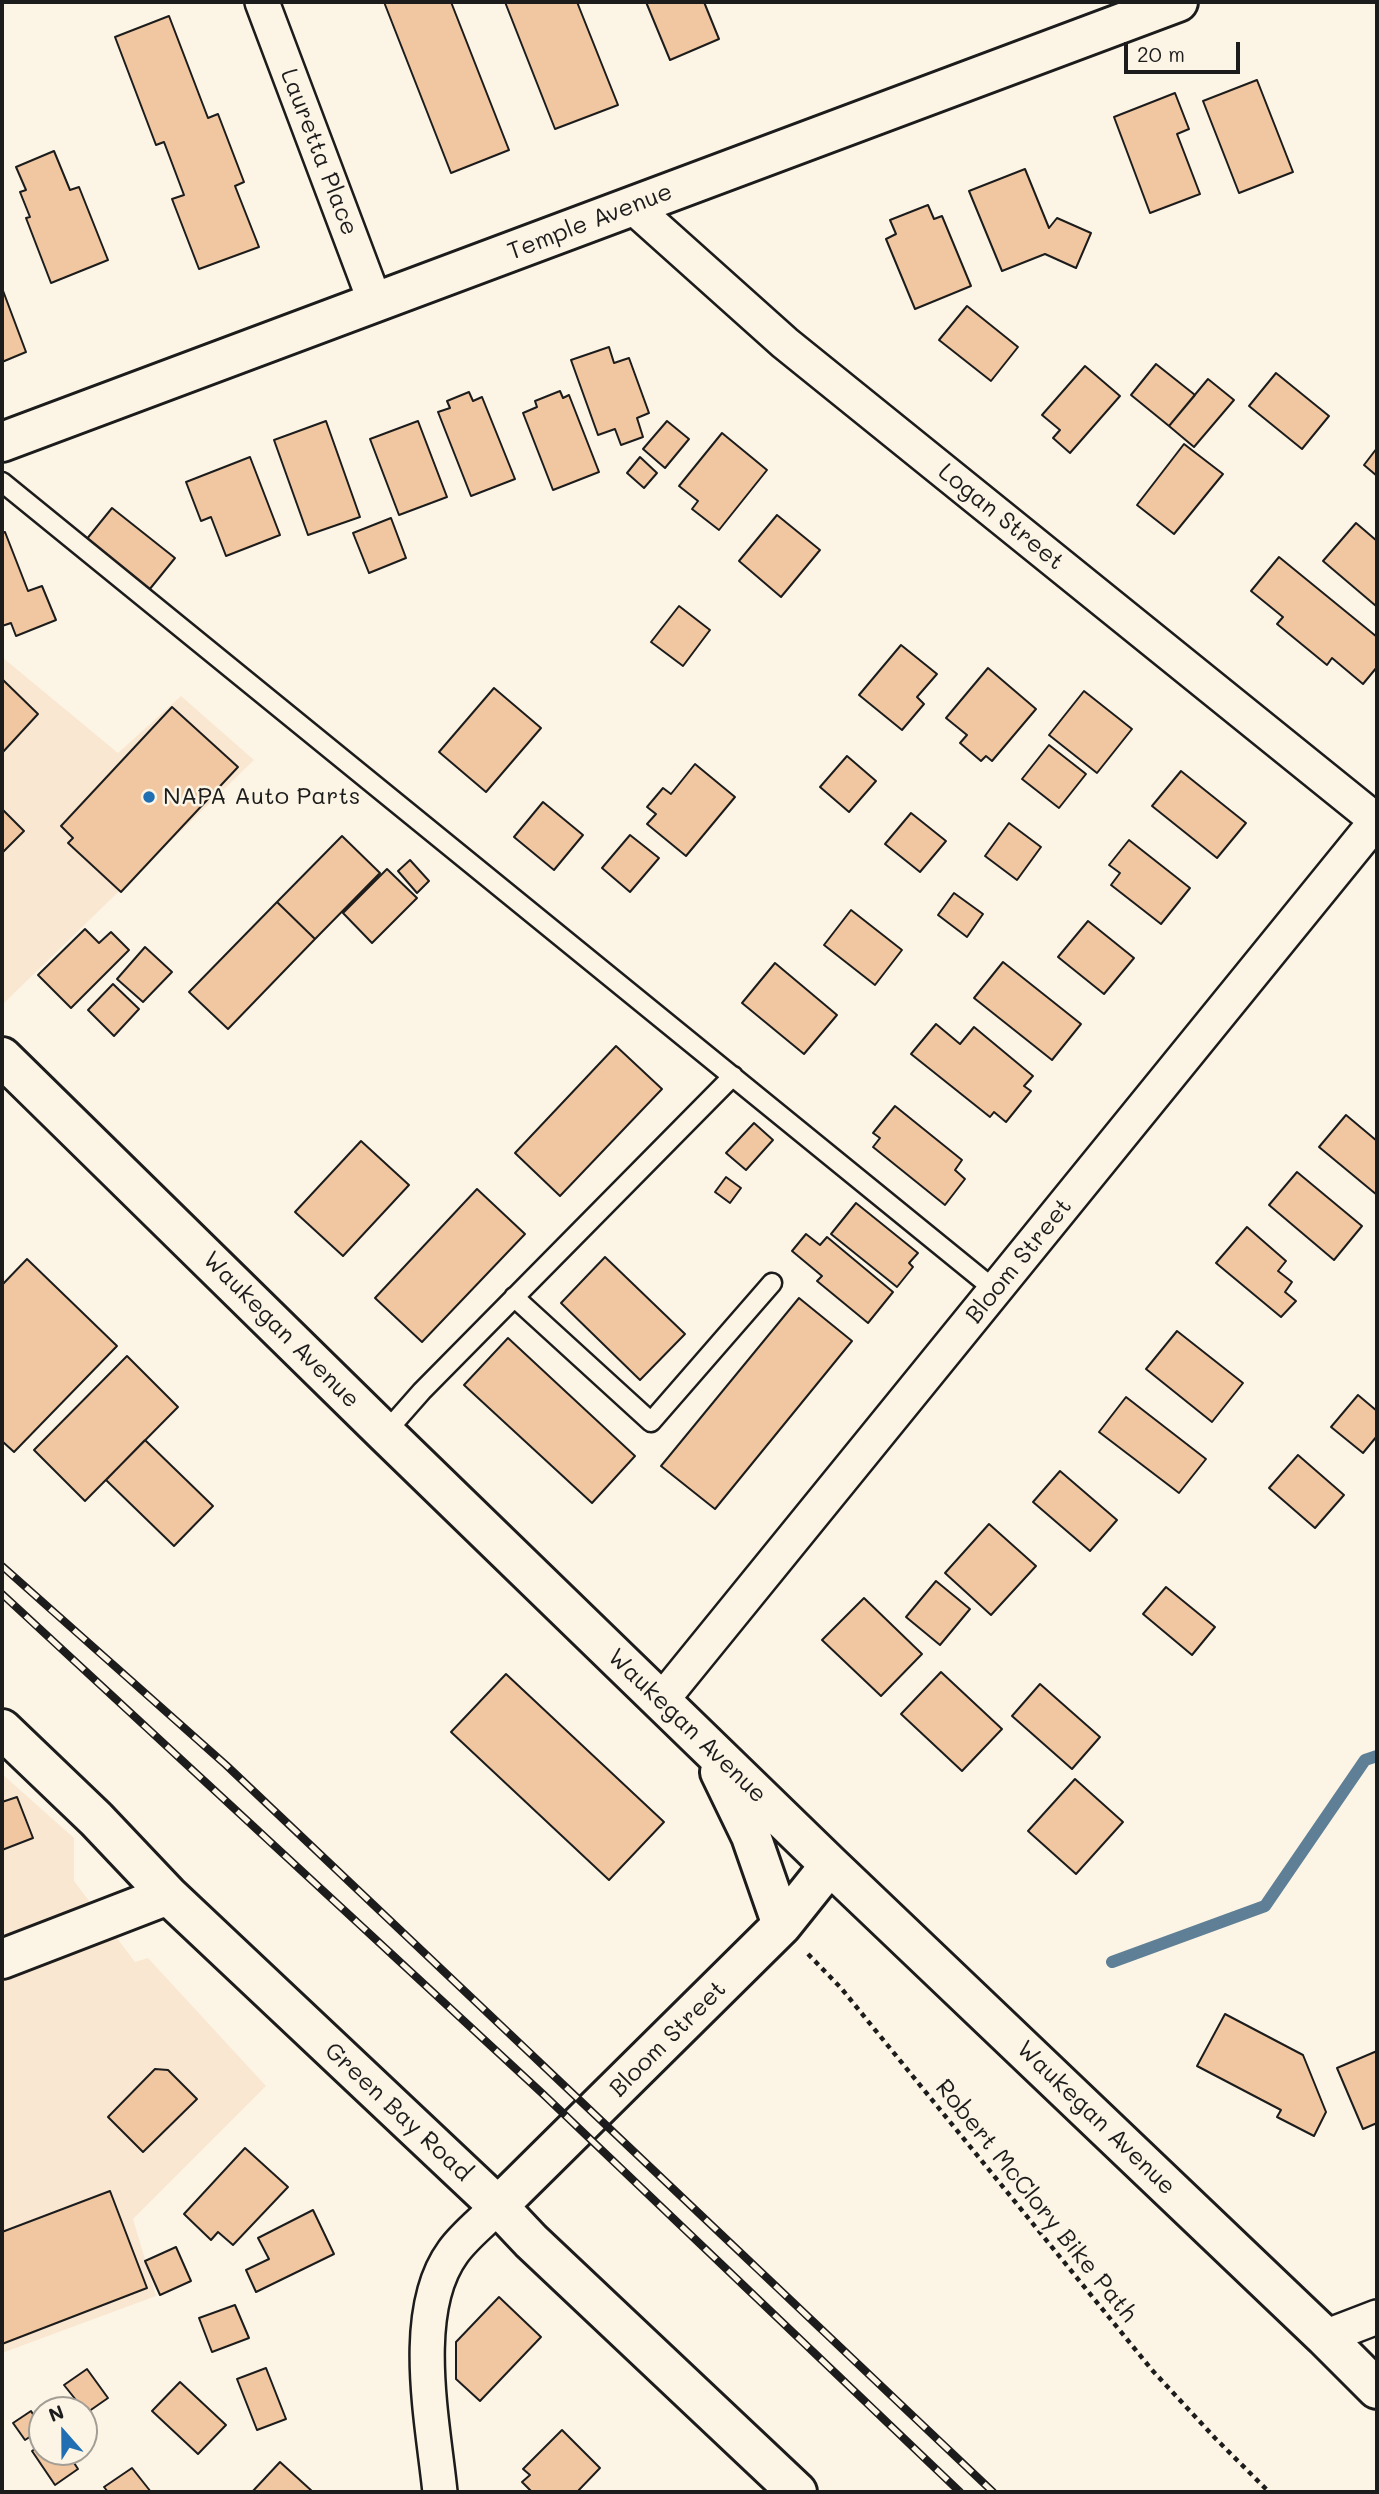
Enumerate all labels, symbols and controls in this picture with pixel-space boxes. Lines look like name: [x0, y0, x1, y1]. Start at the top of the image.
scale bar: [1127, 28, 1242, 72]
text: 20 m: [1137, 40, 1185, 67]
street label: Lauretta Place: [274, 65, 364, 239]
street label: Temple Avenue: [504, 177, 676, 267]
street label: Logan Street: [932, 458, 1070, 576]
place label: NAPA Auto Parts: [163, 783, 360, 811]
marker: NAPA Auto Parts: [141, 789, 157, 805]
street label: Bloom Street: [960, 1193, 1078, 1329]
street label: Waukegan Avenue: [197, 1246, 365, 1414]
street label: Waukegan Avenue: [602, 1643, 772, 1809]
street label: Bloom Street: [604, 1975, 732, 2103]
street label: Waukegan Avenue: [1011, 2035, 1181, 2201]
street label: Green Bay Road: [319, 2037, 477, 2187]
street label: Robert McClory Bike Path: [929, 2074, 1143, 2328]
north arrow: [28, 2396, 98, 2466]
text: N: [45, 2399, 67, 2427]

